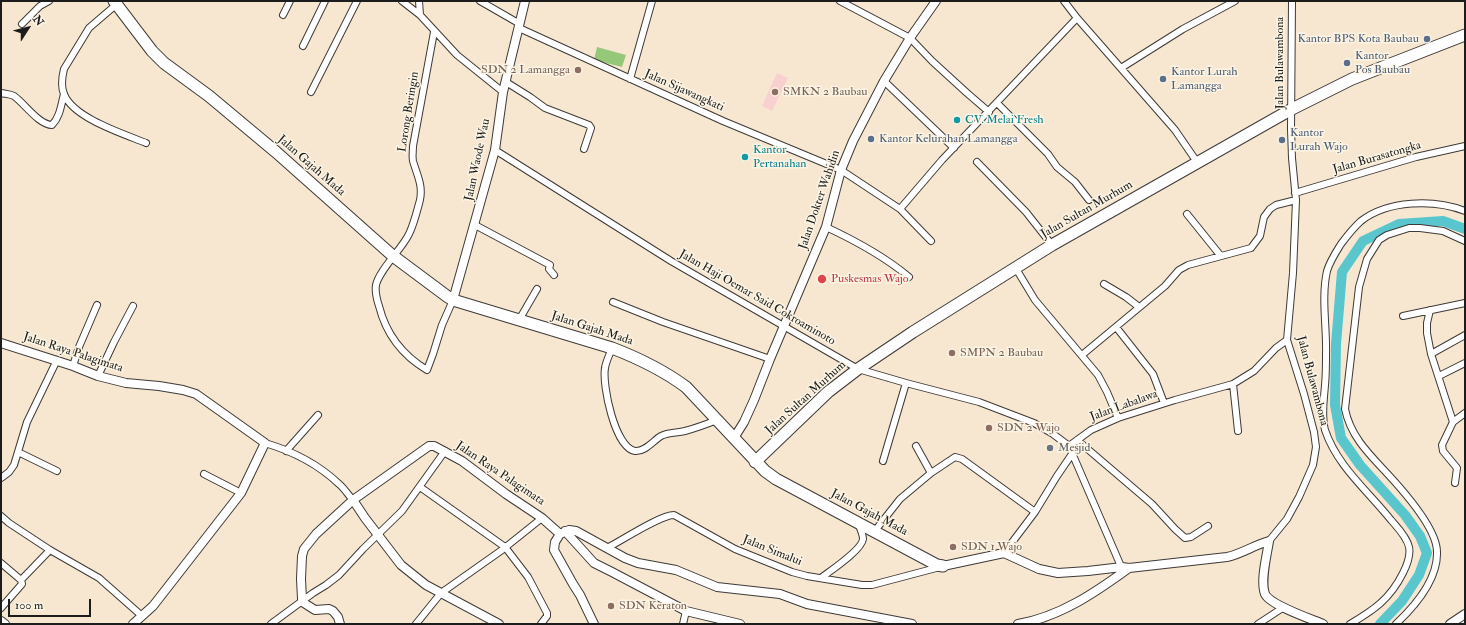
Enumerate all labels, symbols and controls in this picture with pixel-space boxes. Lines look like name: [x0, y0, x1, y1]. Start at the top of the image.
north arrow: [8, 8, 48, 48]
text: N: [30, 13, 46, 28]
street label: Jalan Bulawambona: [1273, 17, 1287, 109]
place label: Kantor BPS Kota Baubau: [1298, 32, 1419, 46]
marker: Kantor BPS Kota Baubau: [1422, 34, 1432, 44]
place label: Kantor Pos Baubau: [1355, 49, 1410, 77]
marker: Kantor Pos Baubau: [1342, 58, 1352, 68]
place label: SDN 2 Lamangga: [481, 63, 570, 77]
marker: SDN 2 Lamangga: [573, 65, 583, 75]
place label: Kantor Lurah Lamangga: [1171, 65, 1238, 93]
street label: Jalan Sijawangkati: [642, 67, 726, 115]
street label: Lorong Beringin: [396, 71, 422, 153]
marker: Kantor Lurah Lamangga: [1158, 74, 1168, 84]
place label: SMKN 2 Baubau: [783, 85, 868, 99]
marker: SMKN 2 Baubau: [770, 87, 780, 97]
place label: CV. Melai Fresh: [965, 113, 1044, 127]
marker: CV. Melai Fresh: [952, 115, 962, 125]
street label: Jalan Waode Wau: [462, 117, 494, 203]
place label: Kantor Lurah Wajo: [1290, 126, 1348, 154]
place label: Kantor Kelurahan Lamangga: [879, 132, 1018, 146]
street label: Jalan Gajah Mada: [274, 133, 348, 199]
marker: Kantor Kelurahan Lamangga: [866, 134, 876, 144]
marker: Kantor Lurah Wajo: [1277, 135, 1287, 145]
street label: Jalan Burasatongka: [1331, 139, 1423, 177]
place label: Kantor Pertanahan: [753, 143, 807, 171]
street label: Jalan Dokter Wahidin: [796, 148, 844, 252]
marker: Kantor Pertanahan: [740, 152, 750, 162]
street label: Jalan Sultan Murhum: [1039, 178, 1135, 242]
street label: Jalan Haji Oemar Said Cokroaminoto: [676, 247, 838, 349]
place label: Puskesmas Wajo: [831, 272, 909, 286]
marker: Puskesmas Wajo: [816, 273, 828, 285]
street label: Jalan Gajah Mada: [549, 309, 635, 349]
street label: Jalan Raya Palagimata: [21, 330, 125, 376]
street label: Jalan Bulawambona: [1293, 334, 1331, 428]
place label: SMPN 2 Baubau: [960, 346, 1043, 360]
marker: SMPN 2 Baubau: [947, 348, 957, 358]
street label: Jalan Sultan Murhum: [763, 358, 849, 438]
street label: Jalan Labalawa: [1088, 387, 1160, 425]
place label: SDN 2 Wajo: [997, 421, 1060, 435]
marker: SDN 2 Wajo: [984, 423, 994, 433]
street label: Jalan Raya Palagimata: [453, 439, 547, 509]
place label: Mesjid: [1058, 441, 1090, 455]
marker: Mesjid: [1045, 443, 1055, 453]
street label: Jalan Gajah Mada: [828, 487, 910, 539]
street label: Jalan Simalui: [740, 533, 804, 569]
place label: SDN 1 Wajo: [961, 540, 1022, 554]
marker: SDN 1 Wajo: [948, 542, 958, 552]
scale bar: [10, 591, 93, 617]
text: 100 m: [15, 598, 43, 613]
place label: SDN Keraton: [619, 599, 687, 613]
marker: SDN Keraton: [606, 601, 616, 611]

